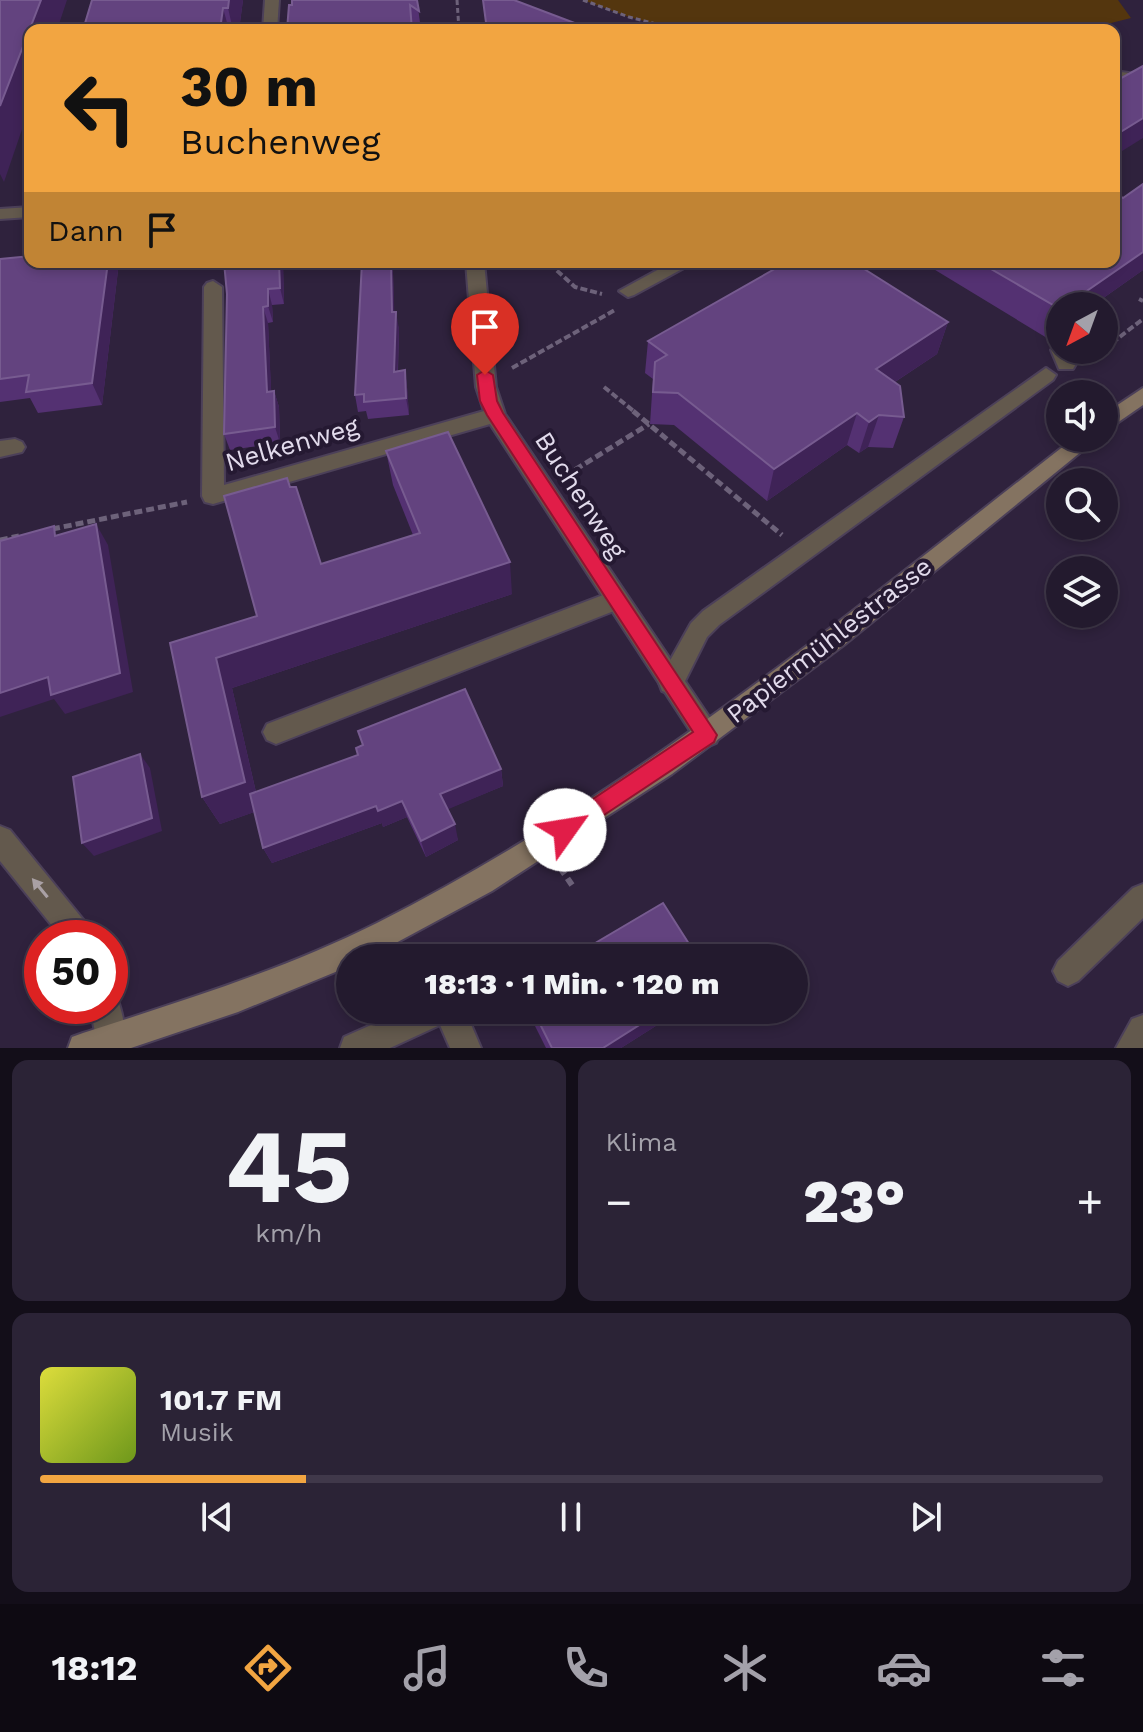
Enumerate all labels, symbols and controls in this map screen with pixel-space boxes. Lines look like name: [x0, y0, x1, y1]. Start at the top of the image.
text: 30 m: [180, 54, 318, 120]
icon: left: [48, 56, 152, 160]
text: Buchenweg: [180, 121, 380, 163]
icon: arrive: [140, 208, 184, 252]
text: Dann: [48, 213, 124, 248]
north arrow: [1046, 292, 1118, 364]
map controls: [1046, 292, 1118, 628]
pin: [451, 293, 519, 375]
icon: arrive: [463, 305, 507, 349]
button: sound: [1046, 380, 1118, 452]
street label: Nelkenweg: [222, 411, 362, 477]
street label: Buchenweg: [529, 426, 633, 564]
button: search: [1046, 468, 1118, 540]
street label: Papiermühlestrasse: [721, 551, 937, 729]
button: layers: [1046, 556, 1118, 628]
position arrow: [523, 788, 607, 872]
one-way arrow: [32, 878, 49, 898]
speed limit sign: 50: [24, 920, 128, 1024]
text: 18:13 · 1 Min. · 120 m: [425, 966, 719, 1001]
text: 45: [225, 1105, 353, 1227]
text: Klima: [606, 1127, 677, 1157]
text: 23°: [803, 1166, 905, 1237]
text: −: [606, 1176, 632, 1228]
text: +: [1076, 1176, 1103, 1228]
text: km/h: [255, 1218, 322, 1248]
text: 101.7 FM: [160, 1382, 282, 1417]
text: Musik: [160, 1417, 233, 1447]
icon: previous: [195, 1495, 239, 1539]
icon: pause: [549, 1495, 593, 1539]
icon: next: [904, 1495, 948, 1539]
icon: directions: [240, 1640, 296, 1696]
icon: music: [399, 1640, 455, 1696]
icon: phone: [558, 1640, 614, 1696]
icon: climate: [717, 1640, 773, 1696]
icon: car: [876, 1640, 932, 1696]
icon: filters: [1035, 1640, 1091, 1696]
text: 18:12: [52, 1647, 137, 1689]

